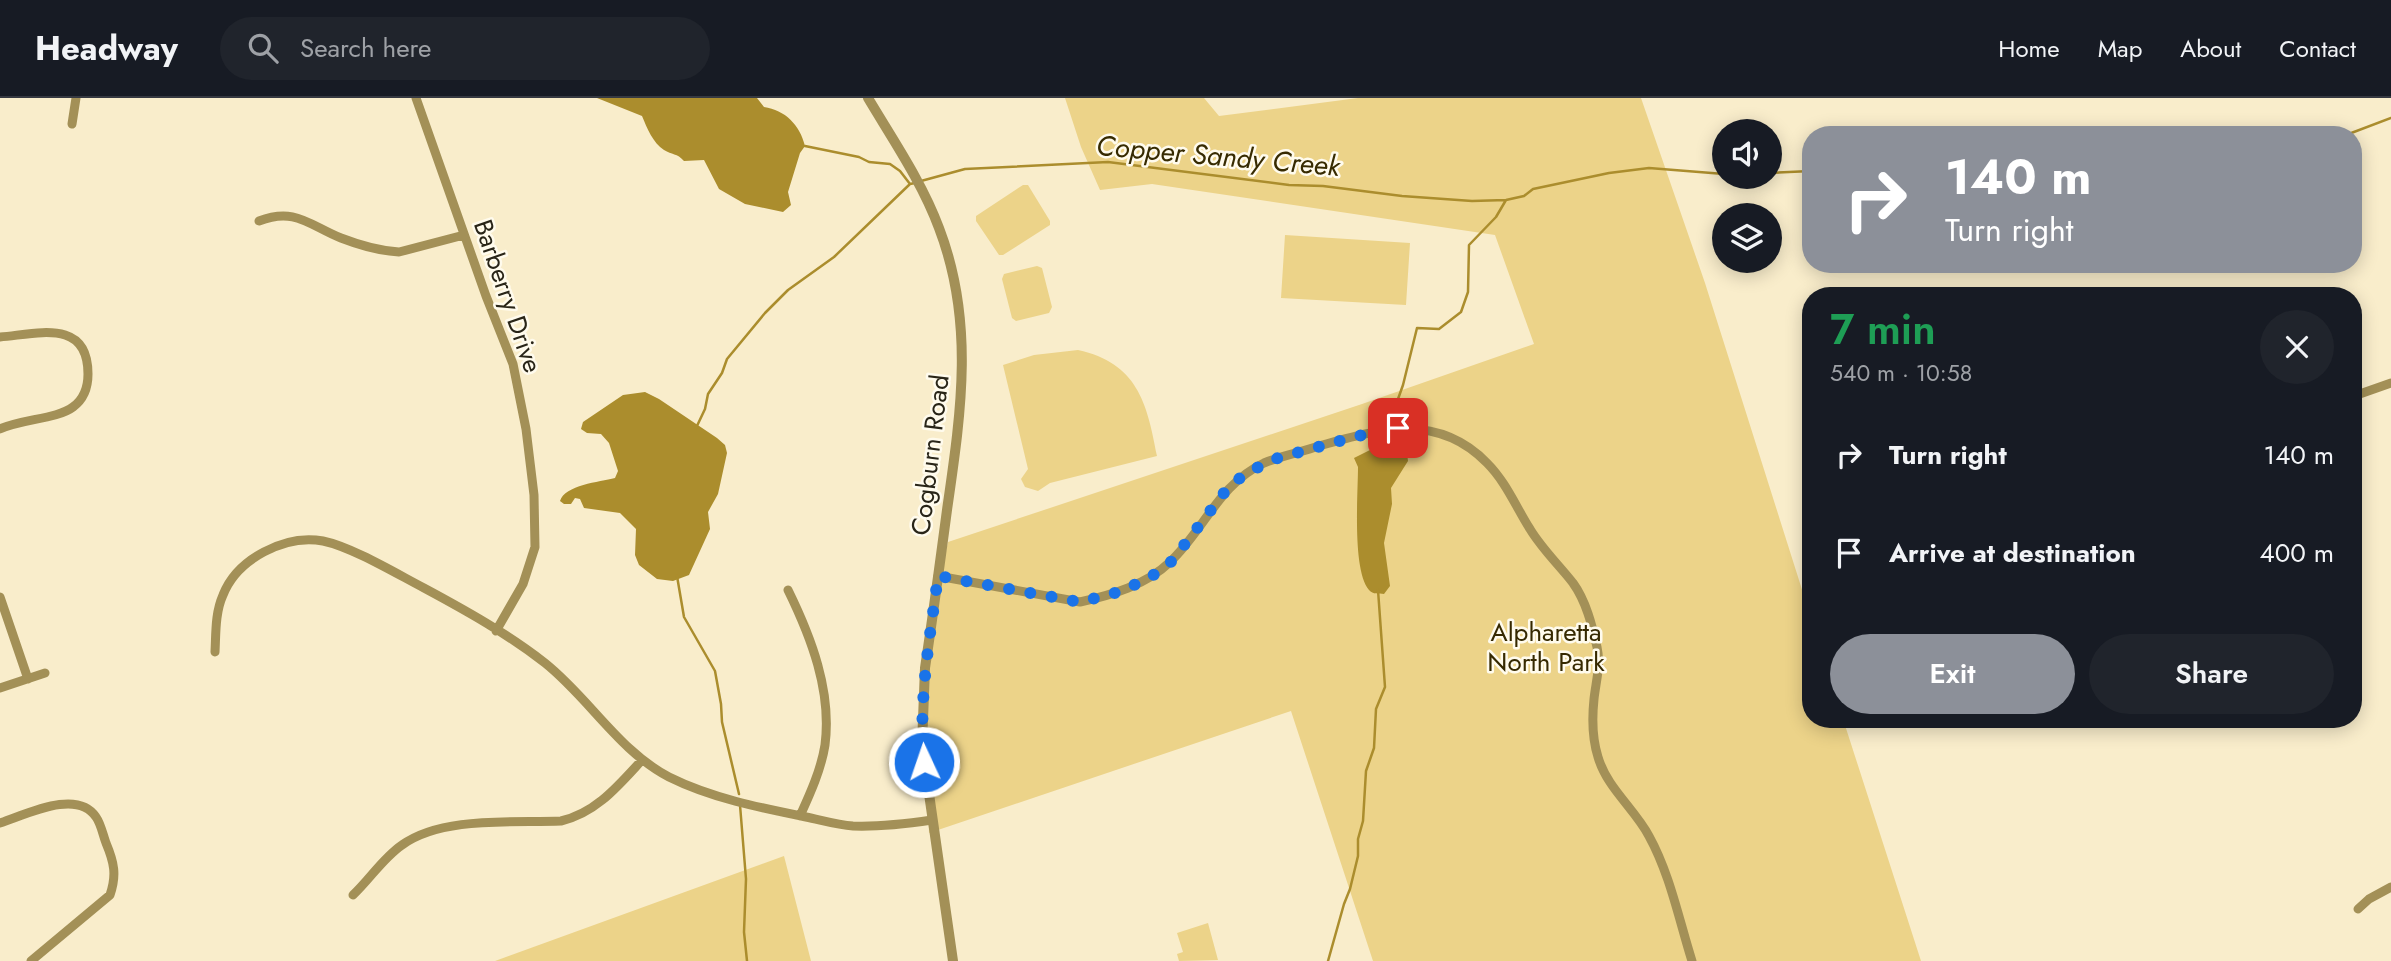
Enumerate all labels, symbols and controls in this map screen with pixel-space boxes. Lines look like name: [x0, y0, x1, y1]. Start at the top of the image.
search box: [220, 17, 710, 80]
text: Headway: [35, 25, 178, 72]
icon: search: [244, 29, 282, 67]
text: Search here: [300, 29, 431, 67]
text: Home: [1998, 31, 2060, 66]
text: Map: [2098, 31, 2142, 66]
text: About: [2180, 31, 2241, 66]
text: Contact: [2279, 31, 2356, 66]
map controls: [1712, 119, 1782, 273]
button: sound: [1712, 119, 1782, 189]
water label: Copper Sandy Creek: [1095, 125, 1342, 187]
text: 140 m: [1945, 142, 2091, 212]
icon: right: [1830, 154, 1921, 245]
button: layers: [1712, 203, 1782, 273]
text: Turn right: [1945, 207, 2074, 253]
street label: Barberry Drive: [464, 214, 552, 378]
text: 7 min: [1830, 299, 1936, 360]
button: close: [2260, 310, 2334, 384]
text: 540 m · 10:58: [1830, 356, 1972, 390]
street label: Cogburn Road: [901, 372, 959, 538]
pin: [1368, 398, 1428, 458]
icon: arrive: [1379, 409, 1417, 447]
icon: right: [1830, 436, 1868, 474]
text: Turn right: [1889, 436, 2007, 474]
text: 140 m: [2263, 436, 2334, 474]
icon: arrive: [1830, 534, 1868, 572]
text: Arrive at destination: [1889, 534, 2136, 572]
text: 400 m: [2260, 534, 2334, 572]
park label: Alpharetta North Park: [1487, 613, 1605, 681]
button: Exit: [1830, 634, 2075, 714]
button: Share: [2089, 634, 2334, 714]
position arrow: [887, 725, 961, 799]

